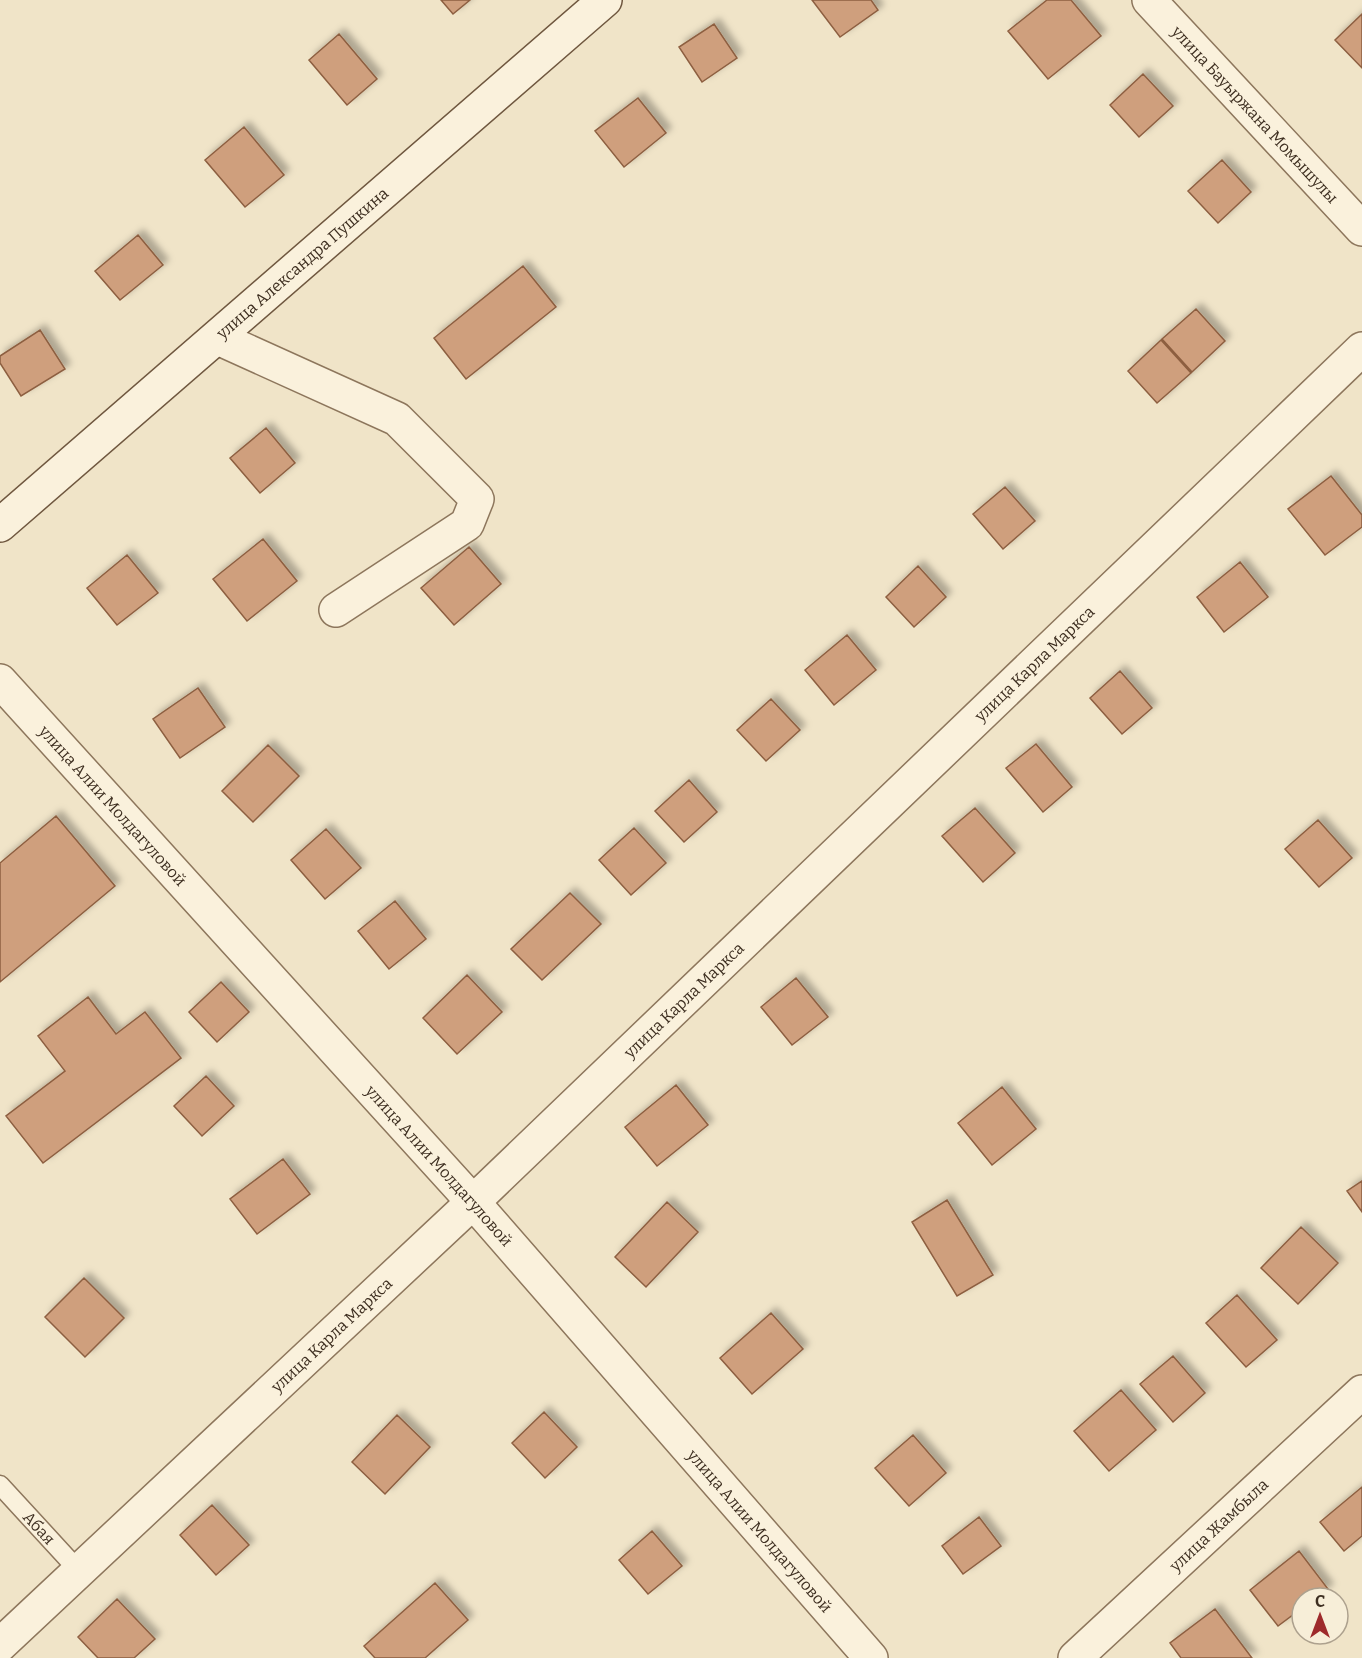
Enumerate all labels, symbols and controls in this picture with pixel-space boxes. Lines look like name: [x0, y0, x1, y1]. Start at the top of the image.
street label: улица Бауыржана Момышулы: [1168, 21, 1342, 207]
street label: улица Александра Пушкина: [212, 183, 392, 343]
street label: улица Карла Маркса: [970, 602, 1098, 726]
street label: улица Алии Молдагуловой: [35, 721, 191, 889]
street label: улица Карла Маркса: [619, 938, 748, 1062]
street label: улица Алии Молдагуловой: [361, 1080, 517, 1250]
street label: улица Карла Маркса: [266, 1273, 396, 1396]
street label: улица Алии Молдагуловой: [683, 1445, 836, 1616]
street label: улица Жамбыла: [1165, 1474, 1272, 1576]
street label: Абая: [19, 1507, 59, 1548]
north arrow: [1290, 1586, 1350, 1646]
text: С: [1315, 1592, 1325, 1611]

